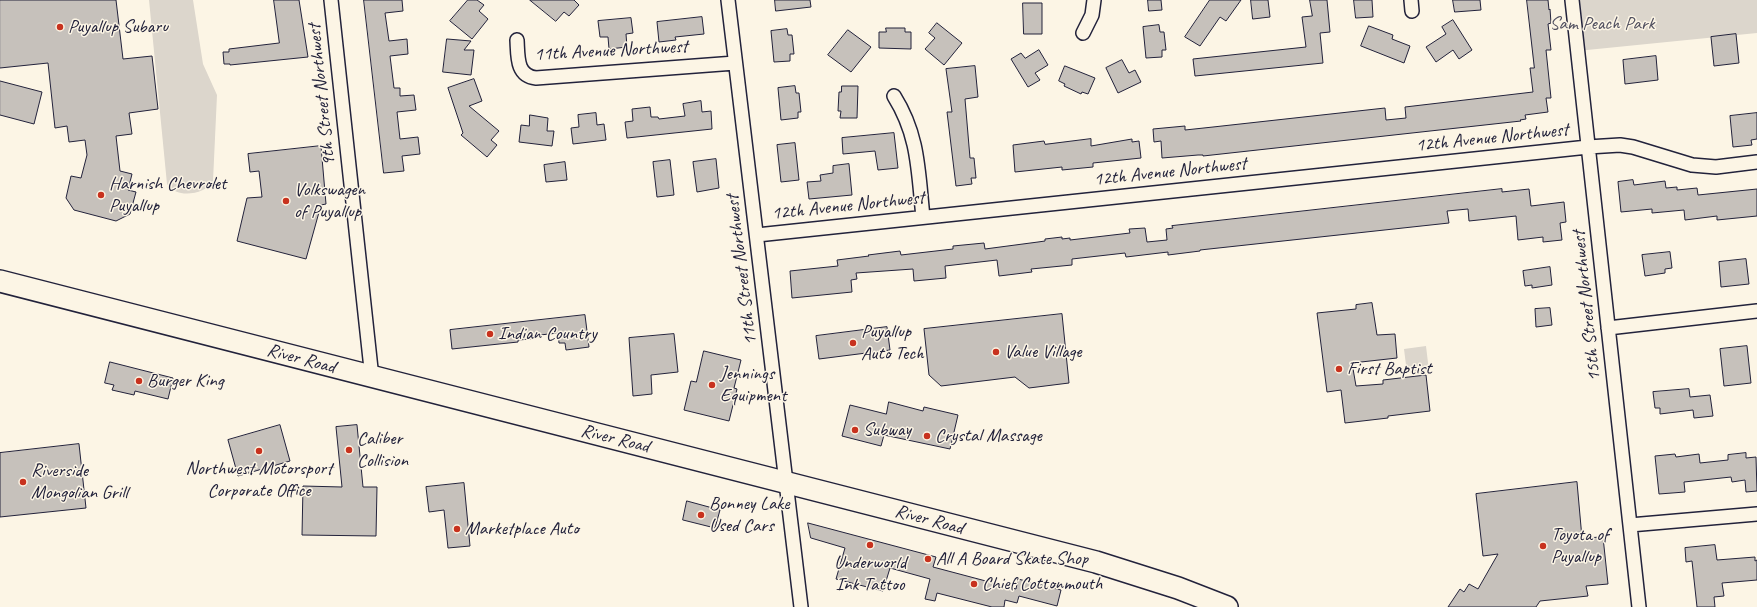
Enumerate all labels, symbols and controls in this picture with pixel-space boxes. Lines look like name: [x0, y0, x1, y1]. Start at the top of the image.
park label: Sam Peach Park: [1550, 13, 1654, 35]
place label: Puyallup Subaru: [68, 16, 168, 38]
marker: Puyallup Subaru: [55, 22, 65, 32]
street label: 9th Street Northwest: [303, 23, 341, 167]
street label: 11th Avenue Northwest: [534, 36, 688, 66]
street label: 12th Avenue Northwest: [1414, 119, 1570, 157]
street label: 12th Avenue Northwest: [1092, 153, 1248, 191]
place label: Harnish Chevrolet Puyallup: [109, 173, 226, 217]
place label: Volkswagen of Puyallup: [294, 179, 365, 223]
street label: 12th Avenue Northwest: [770, 187, 926, 225]
marker: Harnish Chevrolet Puyallup: [96, 190, 106, 200]
street label: 11th Street Northwest: [721, 194, 763, 346]
marker: Volkswagen of Puyallup: [281, 196, 291, 206]
street label: 15th Street Northwest: [1568, 230, 1606, 382]
place label: Puyallup Auto Tech: [861, 321, 924, 365]
place label: Indian Country: [498, 323, 597, 345]
marker: Indian Country: [485, 329, 495, 339]
marker: Puyallup Auto Tech: [848, 338, 858, 348]
street label: River Road: [264, 339, 338, 379]
place label: Value Village: [1004, 341, 1082, 363]
marker: Value Village: [991, 347, 1001, 357]
place label: First Baptist: [1347, 358, 1432, 380]
place label: Jennings Equipment: [720, 363, 786, 407]
marker: First Baptist: [1334, 364, 1344, 374]
place label: Burger King: [147, 370, 224, 392]
marker: Burger King: [134, 376, 144, 386]
marker: Jennings Equipment: [707, 380, 717, 390]
place label: Subway: [863, 419, 911, 441]
street label: River Road: [578, 420, 652, 458]
marker: Subway: [850, 425, 860, 435]
place label: Crystal Massage: [935, 425, 1042, 447]
place label: Caliber Collision: [357, 428, 408, 472]
marker: Crystal Massage: [922, 431, 932, 441]
marker: Caliber Collision: [344, 445, 354, 455]
marker: Northwest Motorsport Corporate Office: [254, 446, 264, 456]
place label: Northwest Motorsport Corporate Office: [186, 458, 332, 502]
place label: Riverside Mongolian Grill: [31, 460, 128, 504]
marker: Riverside Mongolian Grill: [18, 477, 28, 487]
place label: Bonney Lake Used Cars: [709, 493, 789, 537]
street label: River Road: [892, 500, 966, 540]
marker: Bonney Lake Used Cars: [696, 510, 706, 520]
place label: Marketplace Auto: [465, 518, 579, 540]
marker: Marketplace Auto: [452, 524, 462, 534]
place label: Toyota of Puyallup: [1551, 524, 1609, 568]
marker: Underworld Ink Tattoo: [865, 540, 875, 550]
marker: Toyota of Puyallup: [1538, 541, 1548, 551]
place label: All A Board Skate Shop: [936, 548, 1088, 570]
place label: Underworld Ink Tattoo: [834, 552, 906, 596]
marker: All A Board Skate Shop: [923, 554, 933, 564]
place label: Chief Cottonmouth: [982, 573, 1102, 595]
marker: Chief Cottonmouth: [969, 579, 979, 589]

